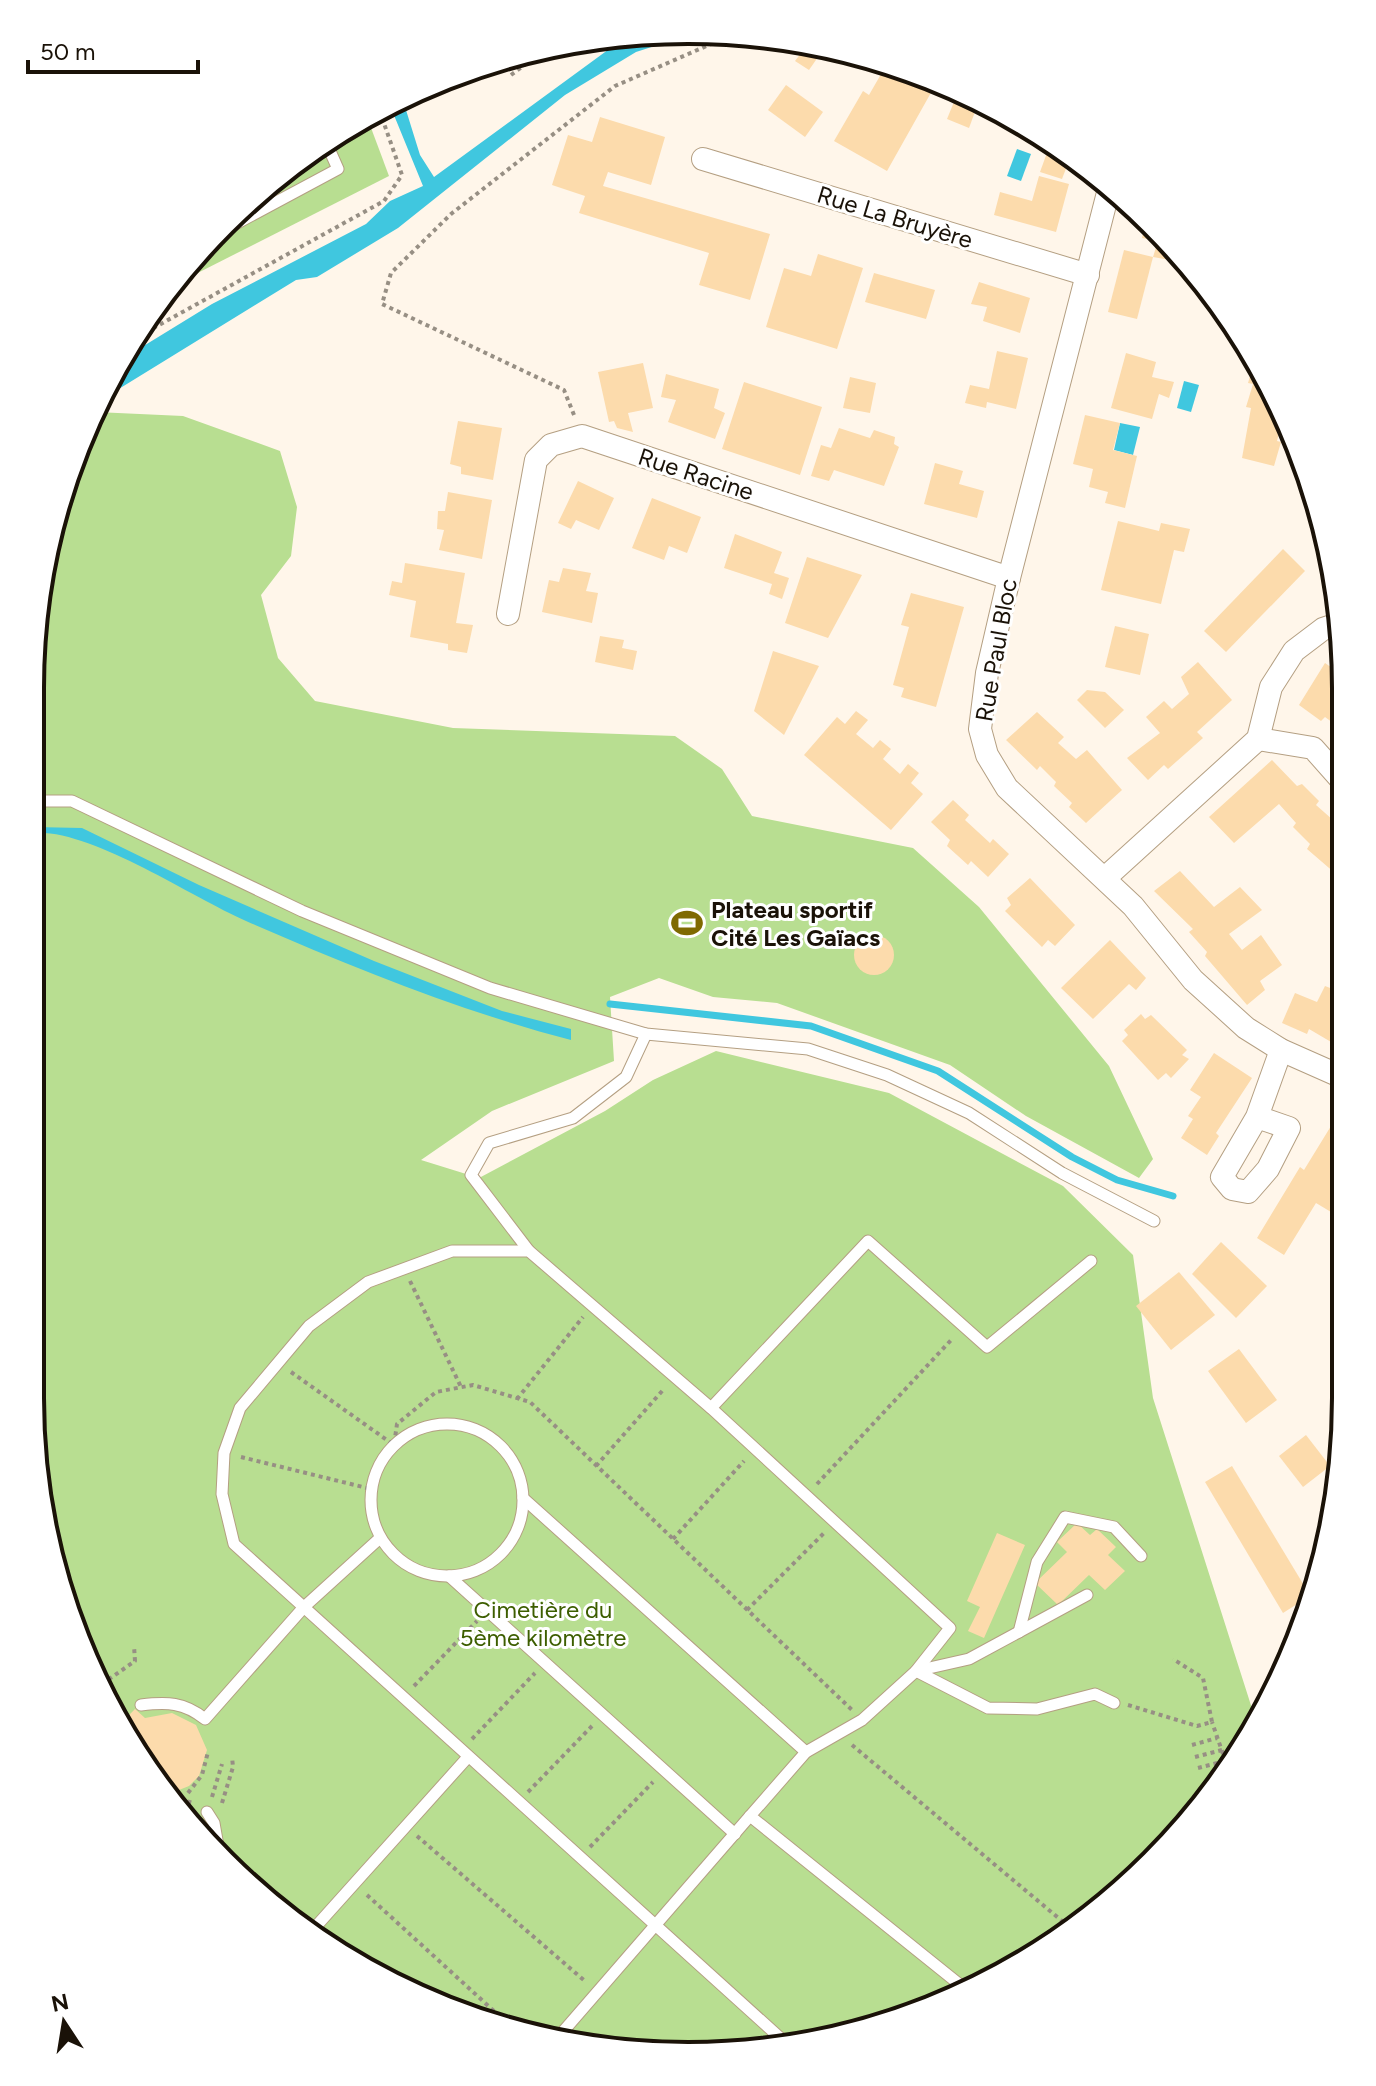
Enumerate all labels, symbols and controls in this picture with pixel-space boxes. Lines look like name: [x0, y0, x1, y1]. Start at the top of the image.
scale bar: [28, 24, 198, 74]
text: 50 m: [40, 37, 96, 66]
street label: Rue La Bruyère: [814, 180, 976, 254]
street label: Rue Racine: [635, 442, 757, 506]
street label: Rue Paul Bloc: [969, 576, 1023, 724]
place label: Plateau sportif Cité Les Gaïacs: [711, 895, 880, 952]
sports icon: Plateau sportif Cité Les Gaïacs: [670, 906, 704, 940]
park label: Cimetière du 5ème kilomètre: [460, 1595, 626, 1652]
north arrow: [24, 1982, 104, 2062]
text: N: [49, 1988, 71, 2018]

